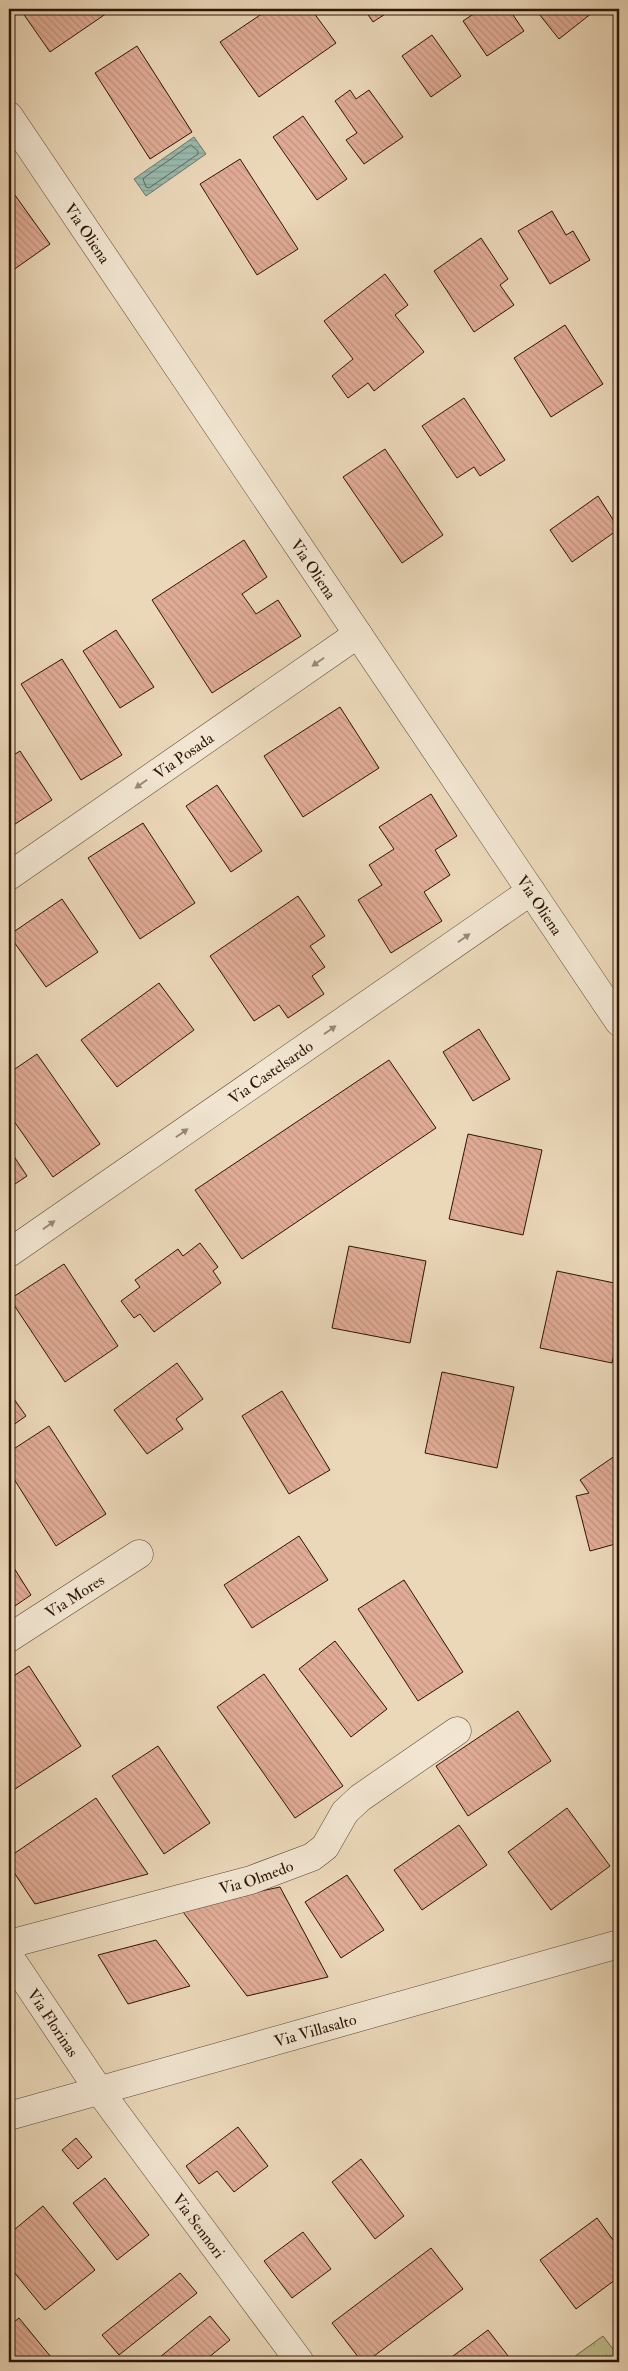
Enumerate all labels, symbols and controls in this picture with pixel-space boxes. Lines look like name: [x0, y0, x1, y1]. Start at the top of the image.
street label: Via Oliena: [60, 200, 115, 268]
street label: Via Oliena: [286, 536, 341, 604]
one-way arrow: [311, 657, 325, 667]
street label: Via Posada: [150, 728, 218, 784]
one-way arrow: [134, 780, 148, 789]
street label: Via Oliena: [512, 872, 567, 940]
one-way arrow: [457, 933, 471, 943]
one-way arrow: [323, 1025, 337, 1035]
street label: Via Castelsardo: [225, 1036, 317, 1109]
one-way arrow: [176, 1128, 189, 1138]
one-way arrow: [42, 1220, 56, 1230]
street label: Via Mores: [42, 1570, 108, 1623]
street label: Via Olmedo: [217, 1856, 297, 1899]
street label: Via Florinas: [23, 1985, 83, 2061]
street label: Via Villasalto: [272, 2009, 359, 2052]
street label: Via Sennori: [168, 2190, 229, 2263]

